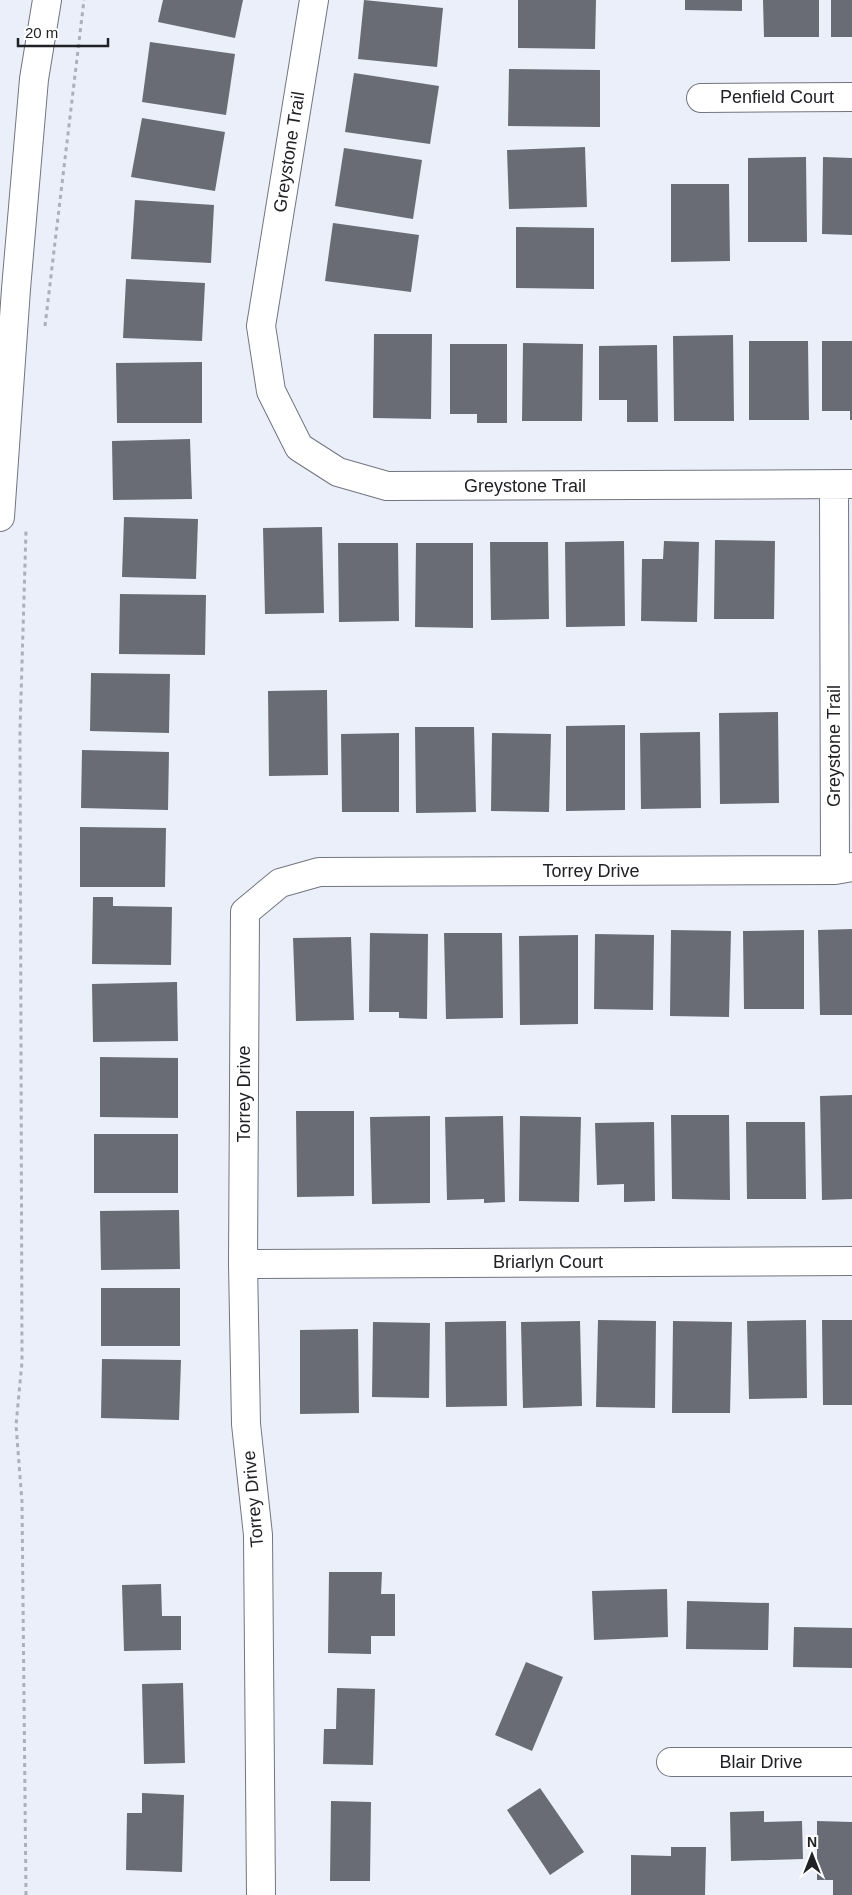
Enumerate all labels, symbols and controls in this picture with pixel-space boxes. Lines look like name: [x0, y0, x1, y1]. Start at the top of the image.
scale bar: [18, 15, 108, 47]
text: 20 m: [25, 24, 58, 41]
street label: Penfield Court: [720, 87, 834, 107]
street label: Greystone Trail: [270, 90, 308, 214]
street label: Greystone Trail: [464, 476, 586, 496]
street label: Greystone Trail: [824, 685, 844, 807]
street label: Torrey Drive: [542, 861, 640, 881]
street label: Torrey Drive: [234, 1045, 254, 1143]
street label: Briarlyn Court: [493, 1252, 603, 1272]
street label: Torrey Drive: [239, 1450, 267, 1548]
street label: Blair Drive: [719, 1752, 803, 1772]
north arrow: [787, 1830, 837, 1880]
text: N: [807, 1834, 817, 1850]

